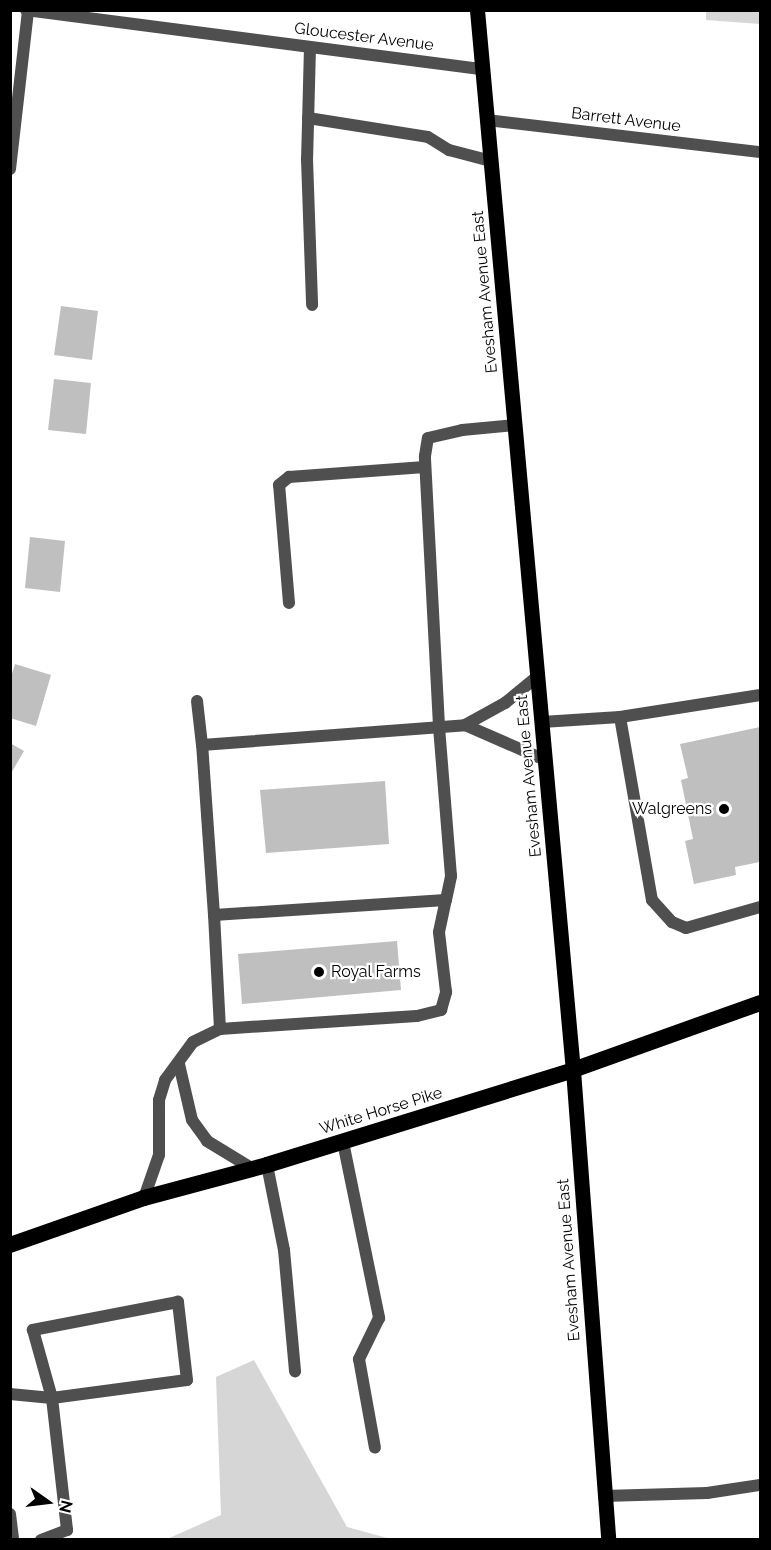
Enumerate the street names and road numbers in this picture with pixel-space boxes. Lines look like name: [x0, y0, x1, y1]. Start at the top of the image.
street label: Gloucester Avenue: [293, 19, 435, 55]
street label: Barrett Avenue: [570, 104, 682, 136]
street label: Evesham Avenue East: [468, 210, 502, 374]
street label: Evesham Avenue East: [512, 694, 546, 858]
street label: White Horse Pike: [317, 1083, 445, 1139]
street label: Evesham Avenue East: [554, 1178, 584, 1342]

